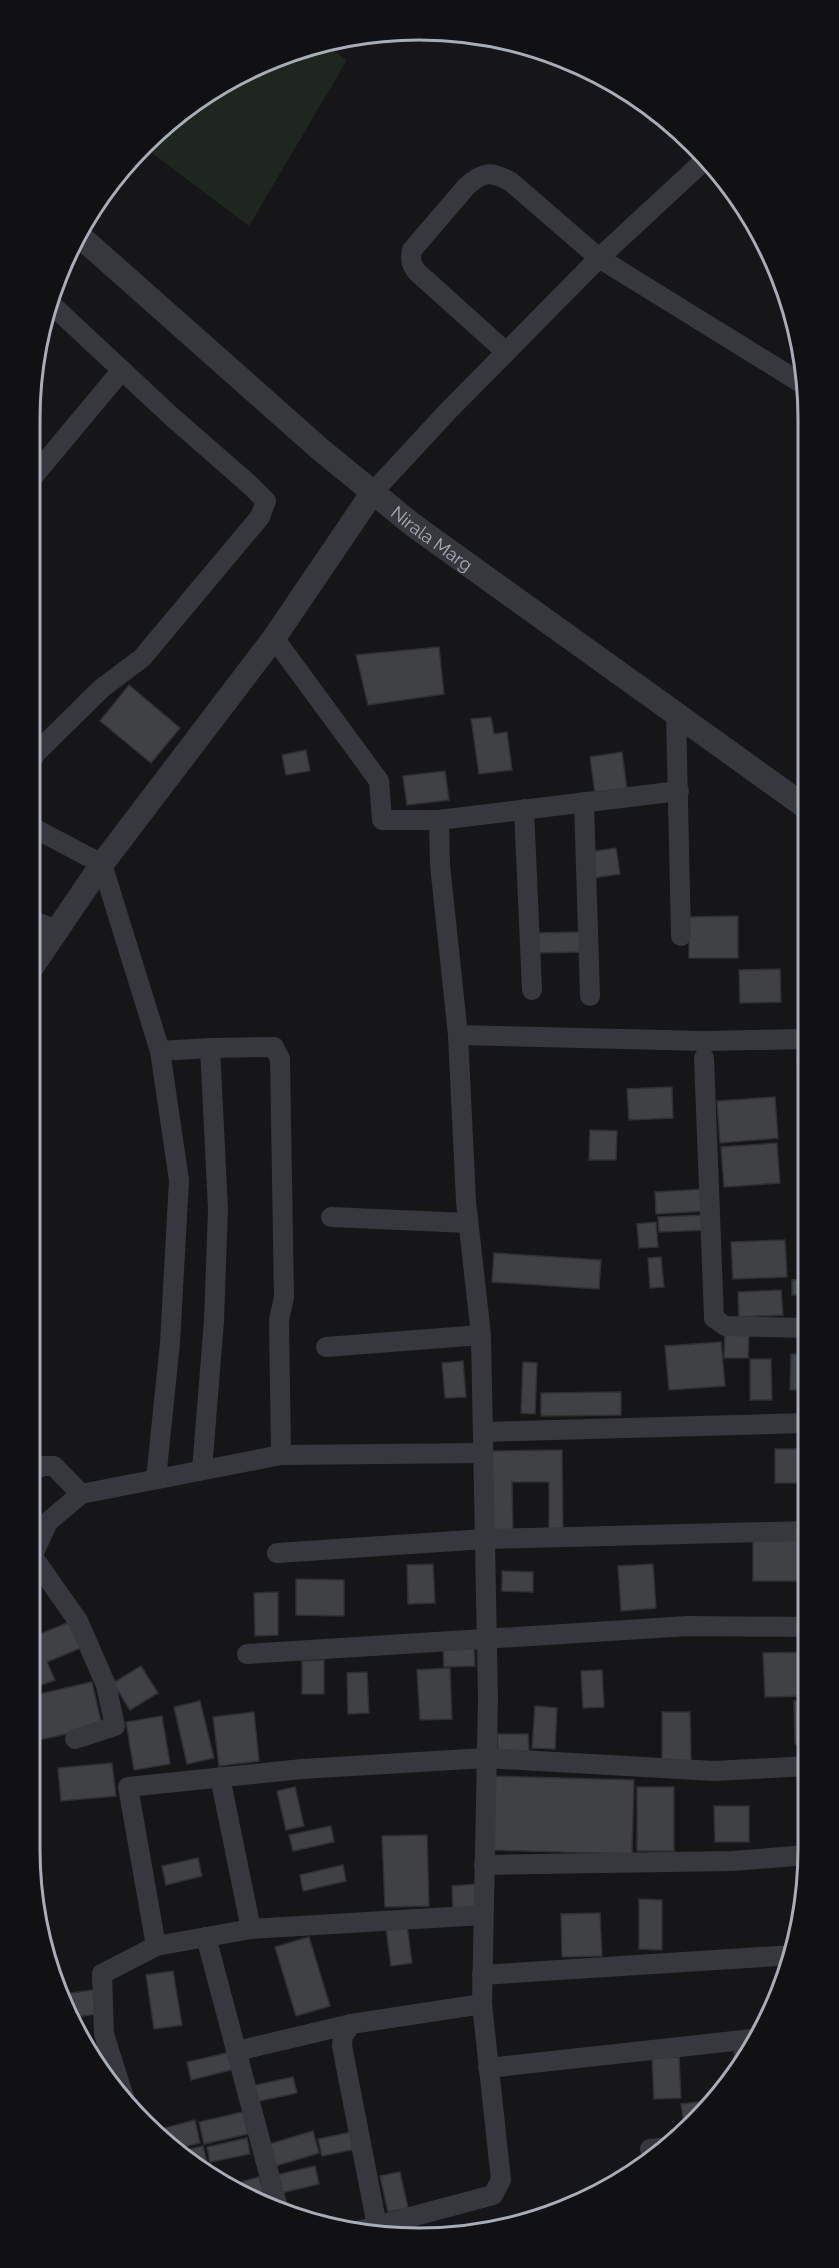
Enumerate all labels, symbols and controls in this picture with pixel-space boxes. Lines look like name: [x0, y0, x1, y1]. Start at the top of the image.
street label: Nirala Marg: [387, 501, 477, 575]

